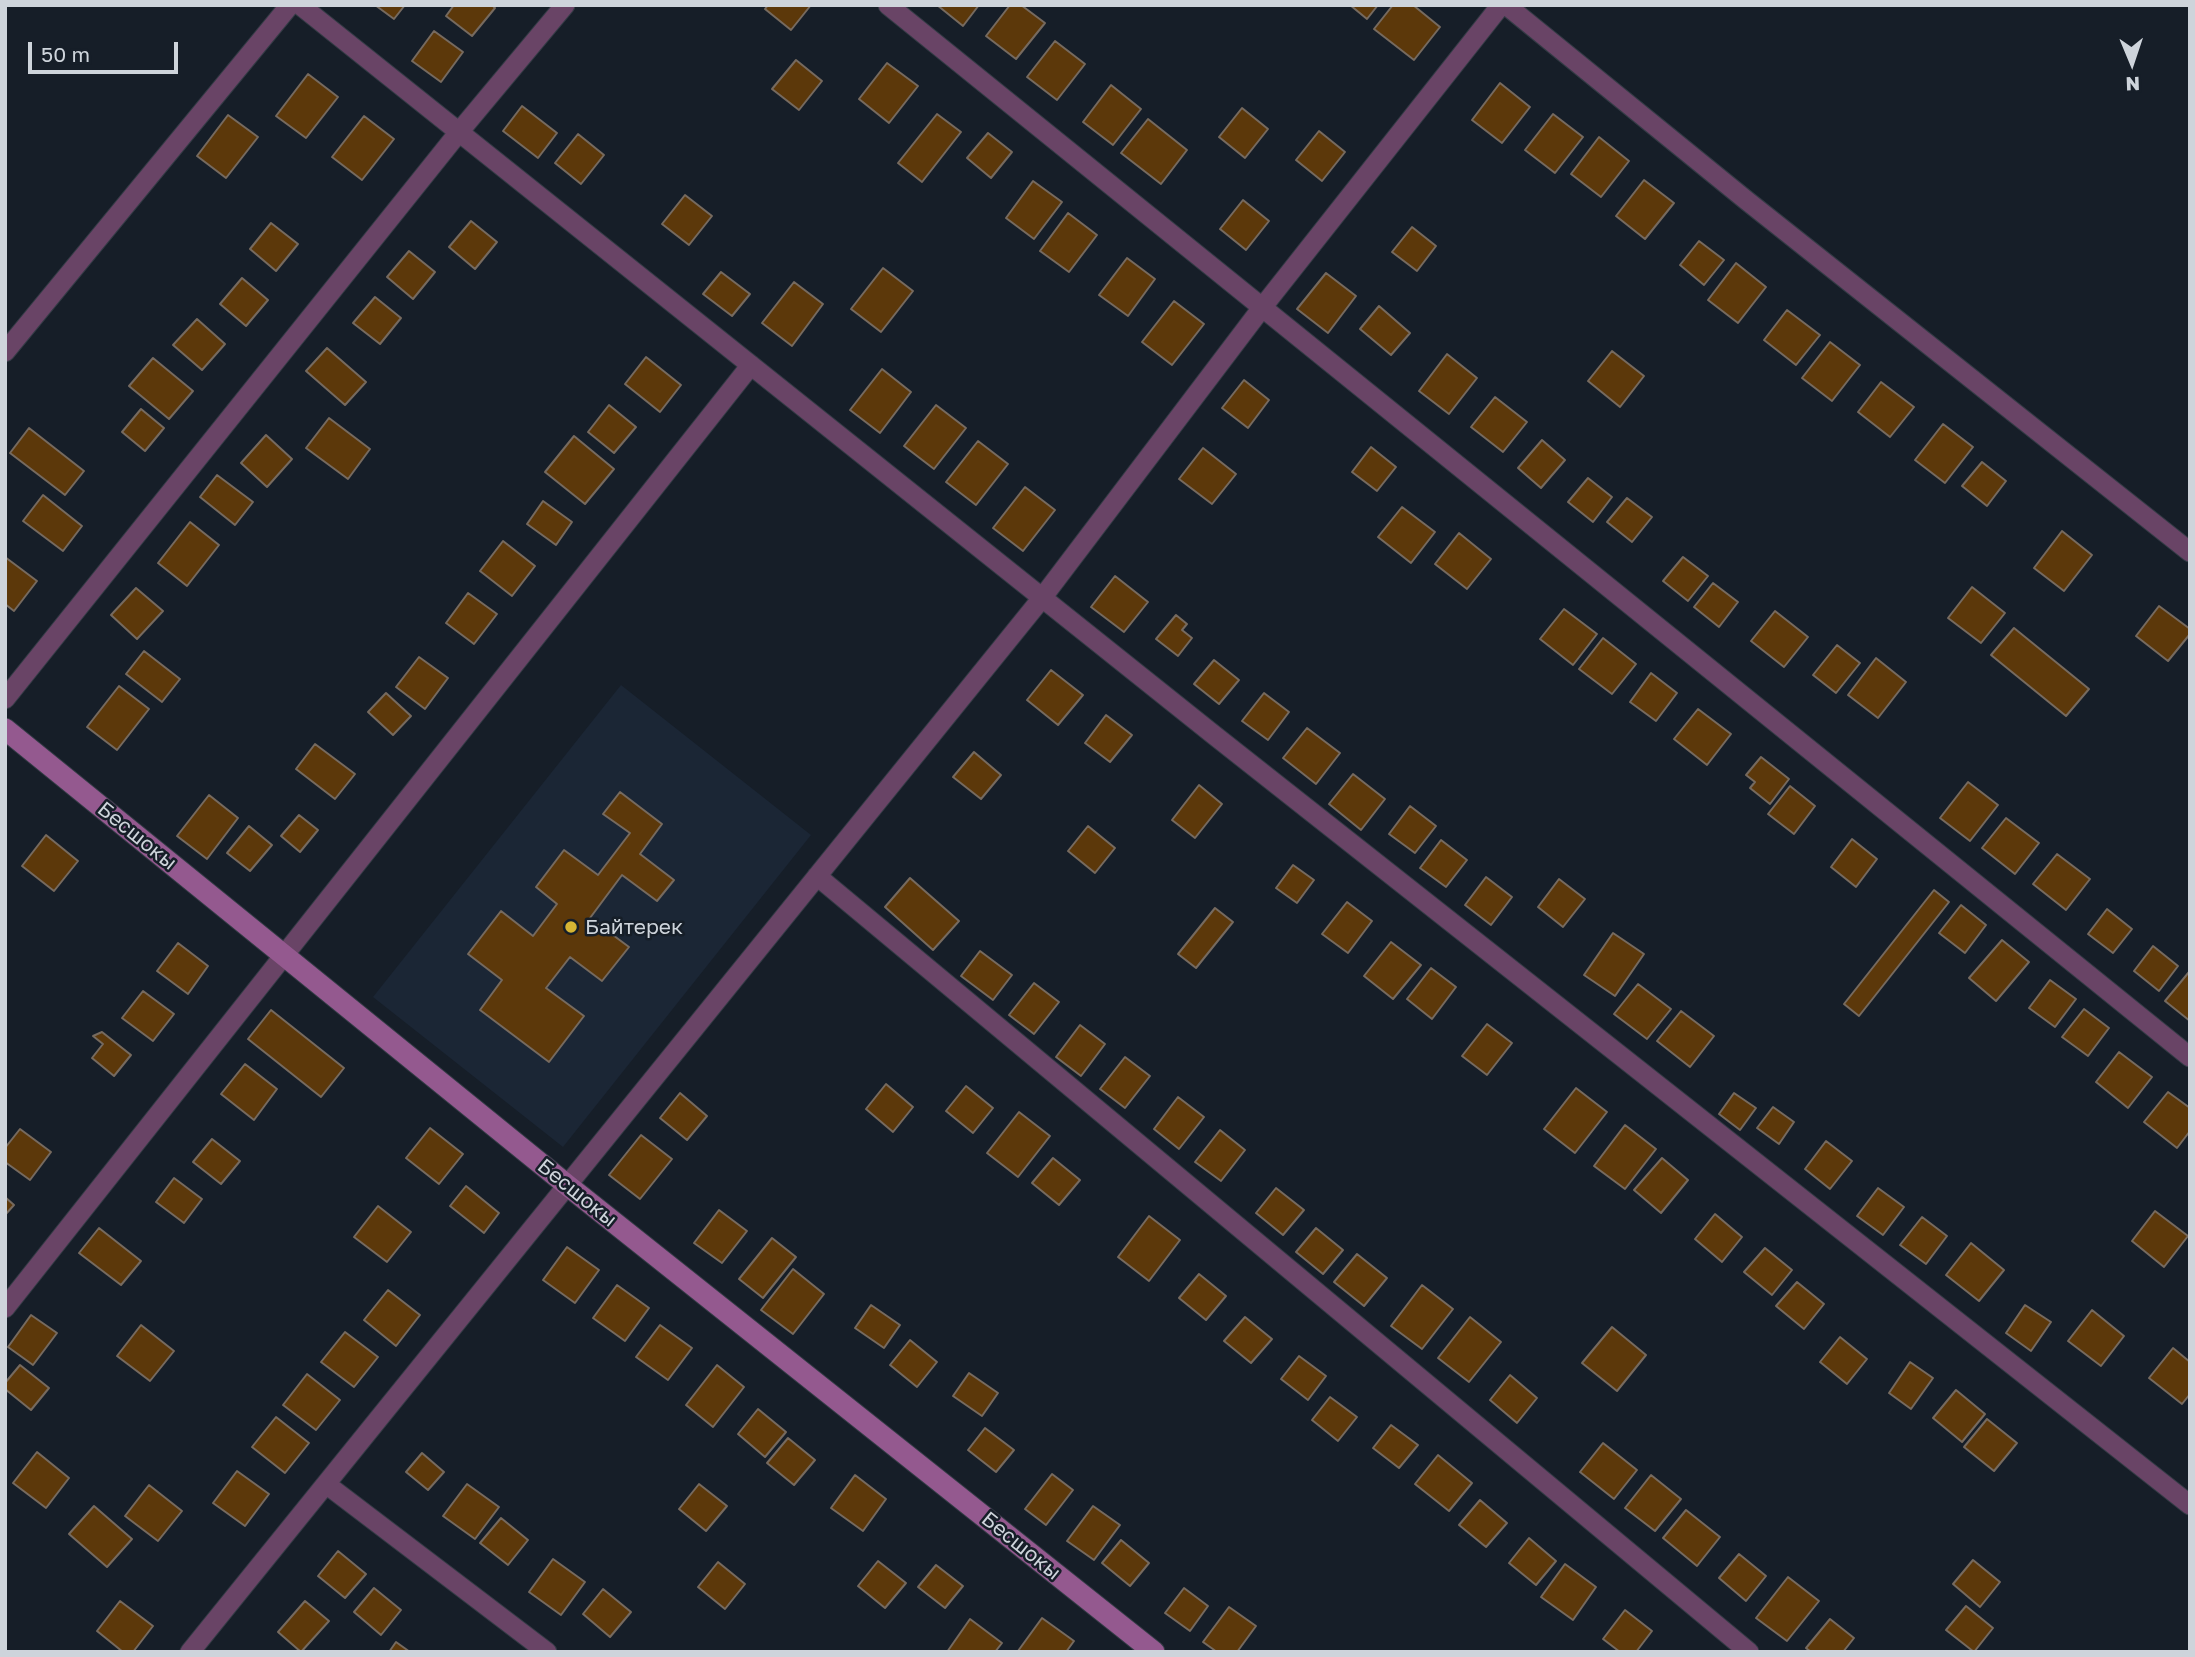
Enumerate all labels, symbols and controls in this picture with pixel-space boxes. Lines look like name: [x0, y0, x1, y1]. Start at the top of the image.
scale bar: [32, 28, 182, 72]
north arrow: [2097, 28, 2167, 98]
text: 50 m: [41, 41, 90, 67]
text: N: [2125, 73, 2140, 96]
street label: Бесшокы: [92, 796, 182, 876]
place label: Байтерек: [585, 914, 683, 940]
marker: Байтерек: [563, 919, 579, 935]
street label: Бесшокы: [532, 1153, 622, 1233]
street label: Бесшокы: [976, 1506, 1066, 1586]

